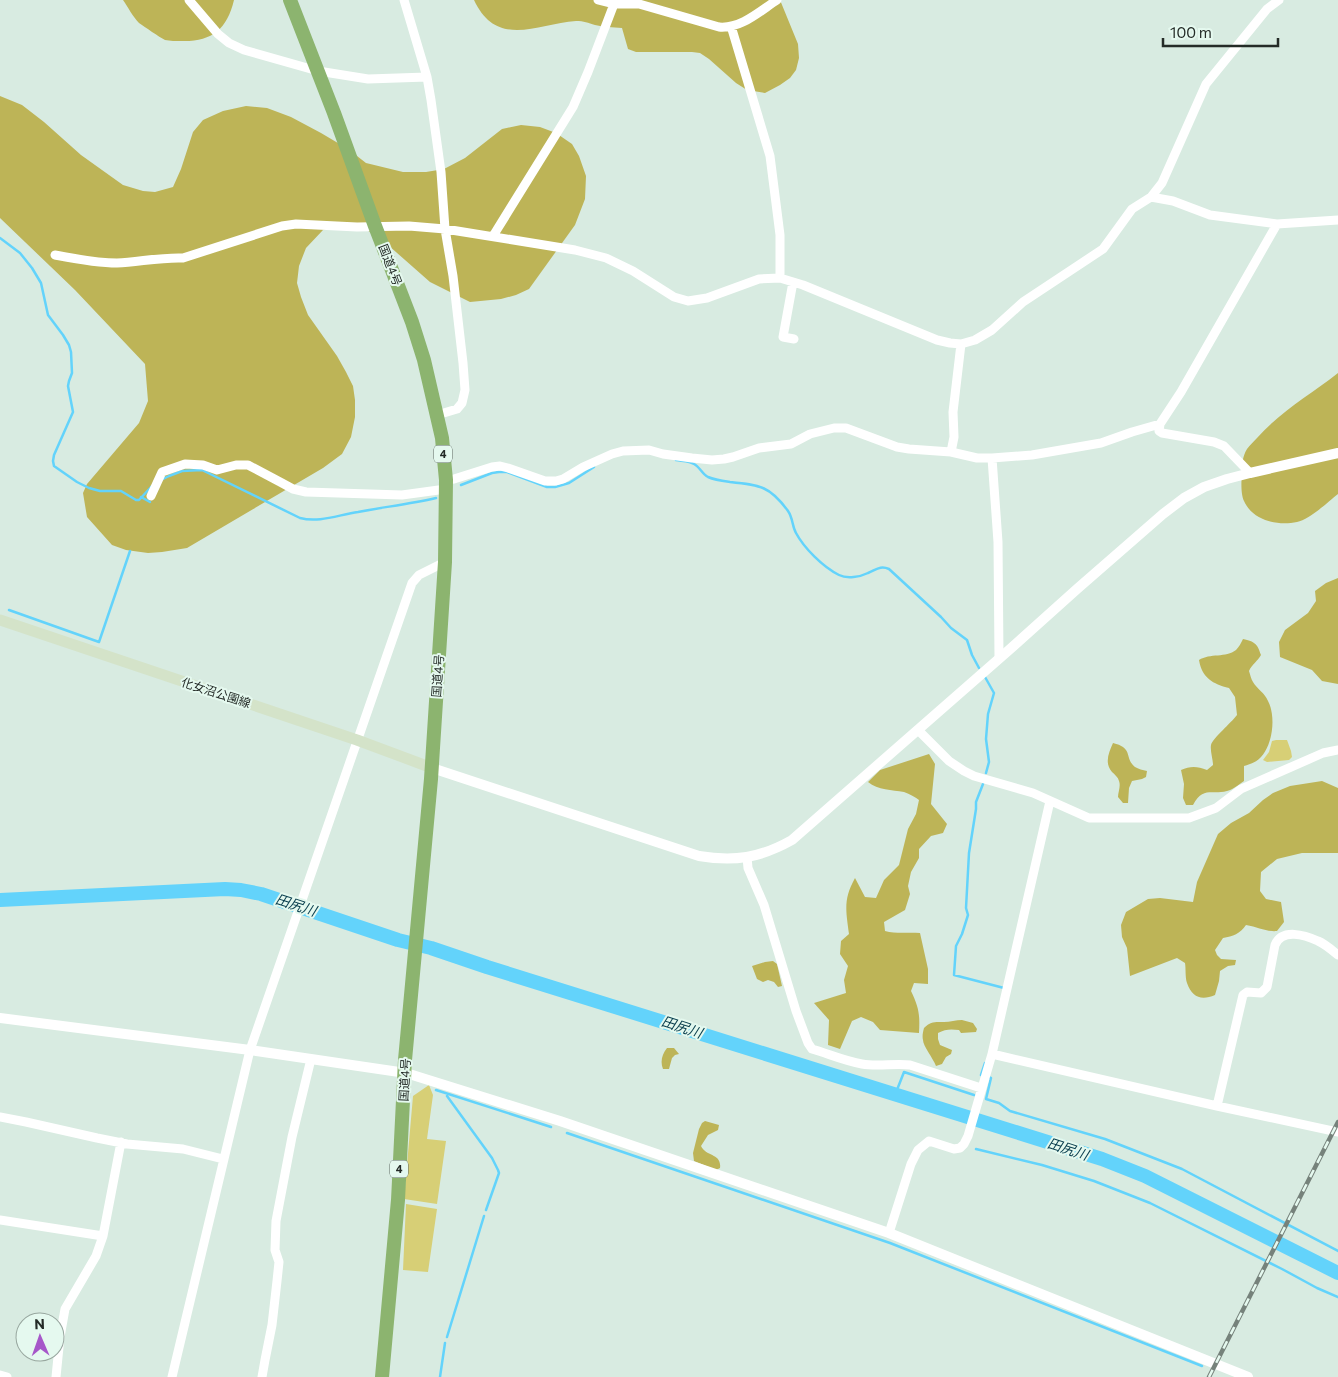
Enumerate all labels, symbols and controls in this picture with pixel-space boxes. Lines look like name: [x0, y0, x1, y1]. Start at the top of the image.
scale bar: [1163, 15, 1278, 47]
text: 100 m: [1170, 23, 1212, 41]
street label: 国道4号: [377, 242, 405, 287]
road number: 4: [434, 446, 452, 462]
street label: 国道4号: [429, 654, 445, 698]
street label: 化女沼公園線: [180, 674, 253, 710]
water label: 田尻川: [274, 890, 321, 920]
water label: 田尻川: [660, 1012, 707, 1042]
street label: 国道4号: [396, 1058, 412, 1102]
water label: 田尻川: [1046, 1134, 1093, 1164]
road number: 4: [390, 1160, 408, 1178]
north arrow: [15, 1312, 65, 1362]
text: N: [34, 1315, 45, 1332]

